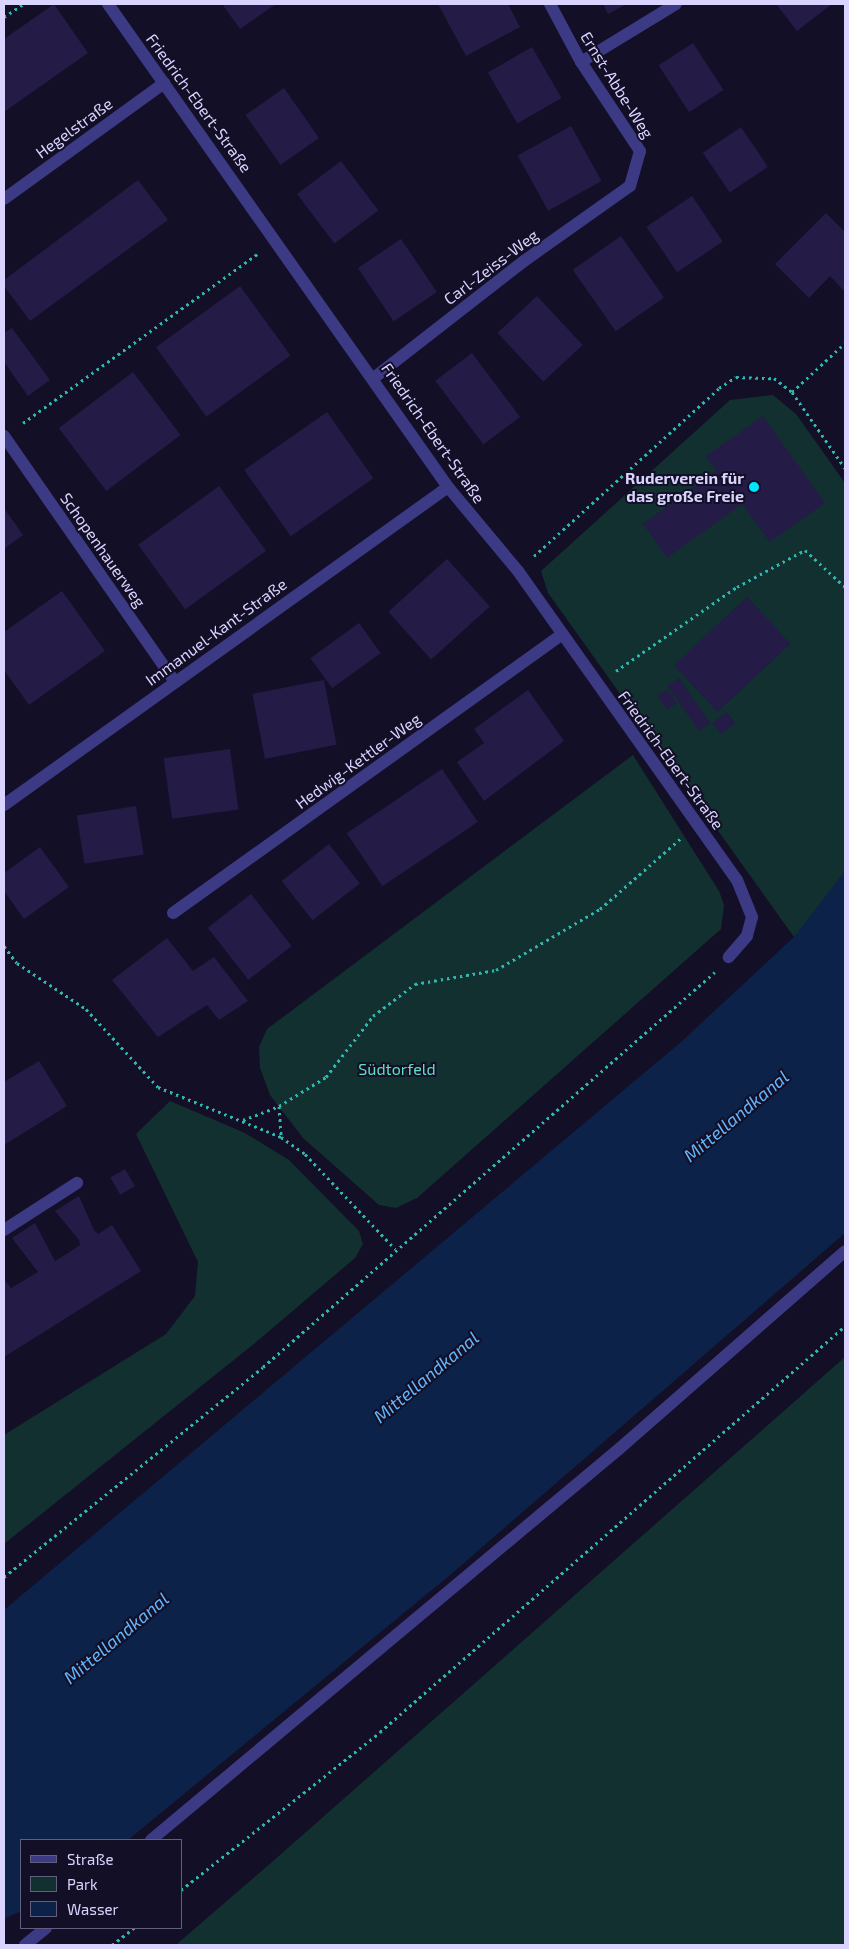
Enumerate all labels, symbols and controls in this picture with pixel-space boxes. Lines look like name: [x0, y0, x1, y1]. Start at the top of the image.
street label: Ernst-Abbe-Weg: [576, 28, 658, 142]
street label: Friedrich-Ebert-Straße: [142, 30, 256, 176]
street label: Hegelstraße: [32, 94, 116, 162]
street label: Carl-Zeiss-Weg: [440, 225, 542, 309]
street label: Friedrich-Ebert-Straße: [377, 359, 489, 507]
place label: Ruderverein für das große Freie: [625, 468, 744, 506]
marker: Ruderverein für das große Freie: [748, 481, 760, 493]
street label: Schopenhauerweg: [56, 489, 150, 611]
street label: Immanuel-Kant-Straße: [142, 574, 290, 690]
street label: Friedrich-Ebert-Straße: [614, 687, 728, 833]
street label: Hedwig-Kettler-Weg: [292, 709, 424, 813]
park label: Südtorfeld: [358, 1059, 436, 1079]
water label: Mittellandkanal: [679, 1066, 793, 1166]
water label: Mittellandkanal: [369, 1327, 483, 1427]
water label: Mittellandkanal: [59, 1588, 173, 1688]
legend: [20, 1839, 182, 1929]
text: Straße: [67, 1850, 113, 1868]
text: Park: [67, 1875, 98, 1893]
text: Wasser: [67, 1900, 119, 1918]

